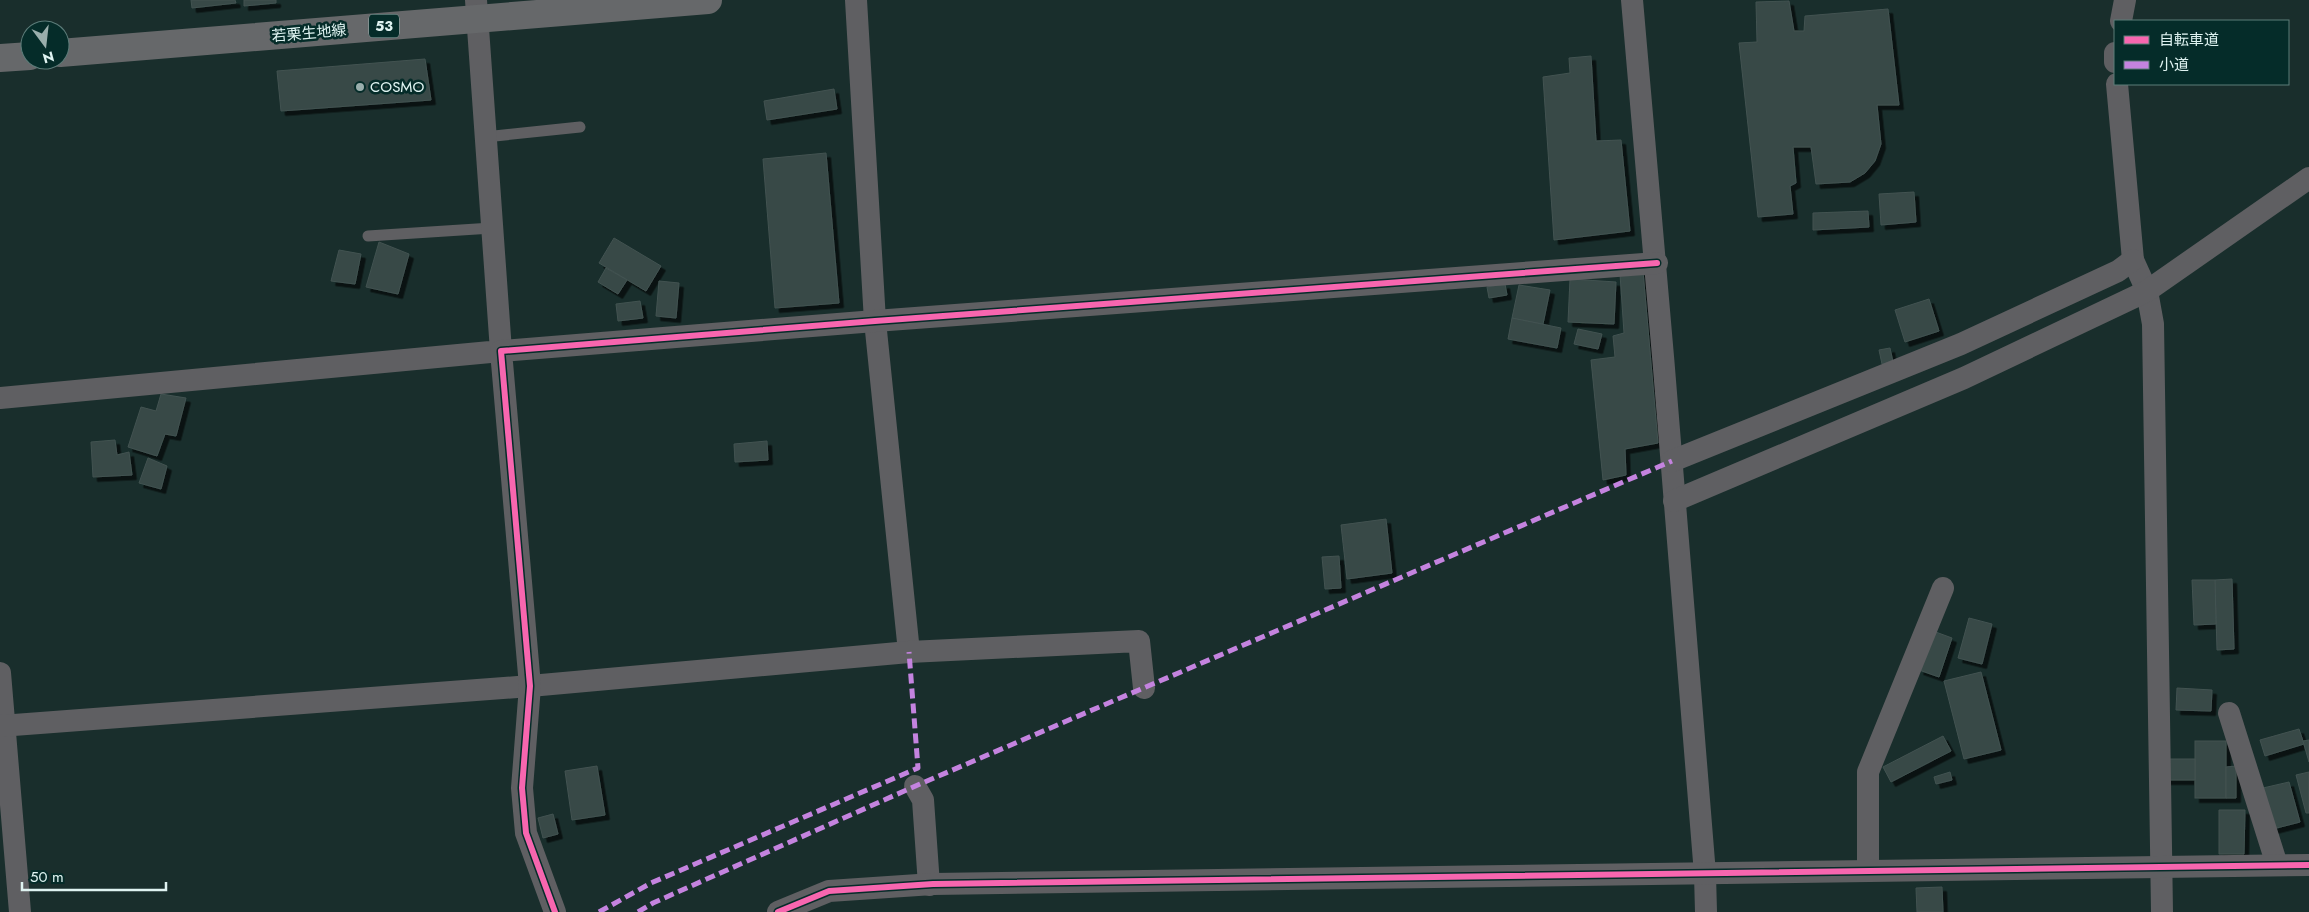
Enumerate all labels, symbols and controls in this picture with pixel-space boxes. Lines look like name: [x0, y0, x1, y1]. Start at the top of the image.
road number: 53: [369, 15, 399, 38]
street label: 若栗生地線: [271, 19, 347, 47]
north arrow: [20, 20, 70, 70]
legend: [2114, 20, 2289, 85]
text: 自転車道: [2159, 29, 2219, 51]
text: N: [40, 46, 56, 69]
text: 小道: [2159, 54, 2189, 76]
place label: COSMO: [370, 76, 424, 98]
marker: COSMO: [354, 81, 366, 93]
scale bar: [22, 860, 166, 892]
text: 50 m: [30, 866, 64, 888]

